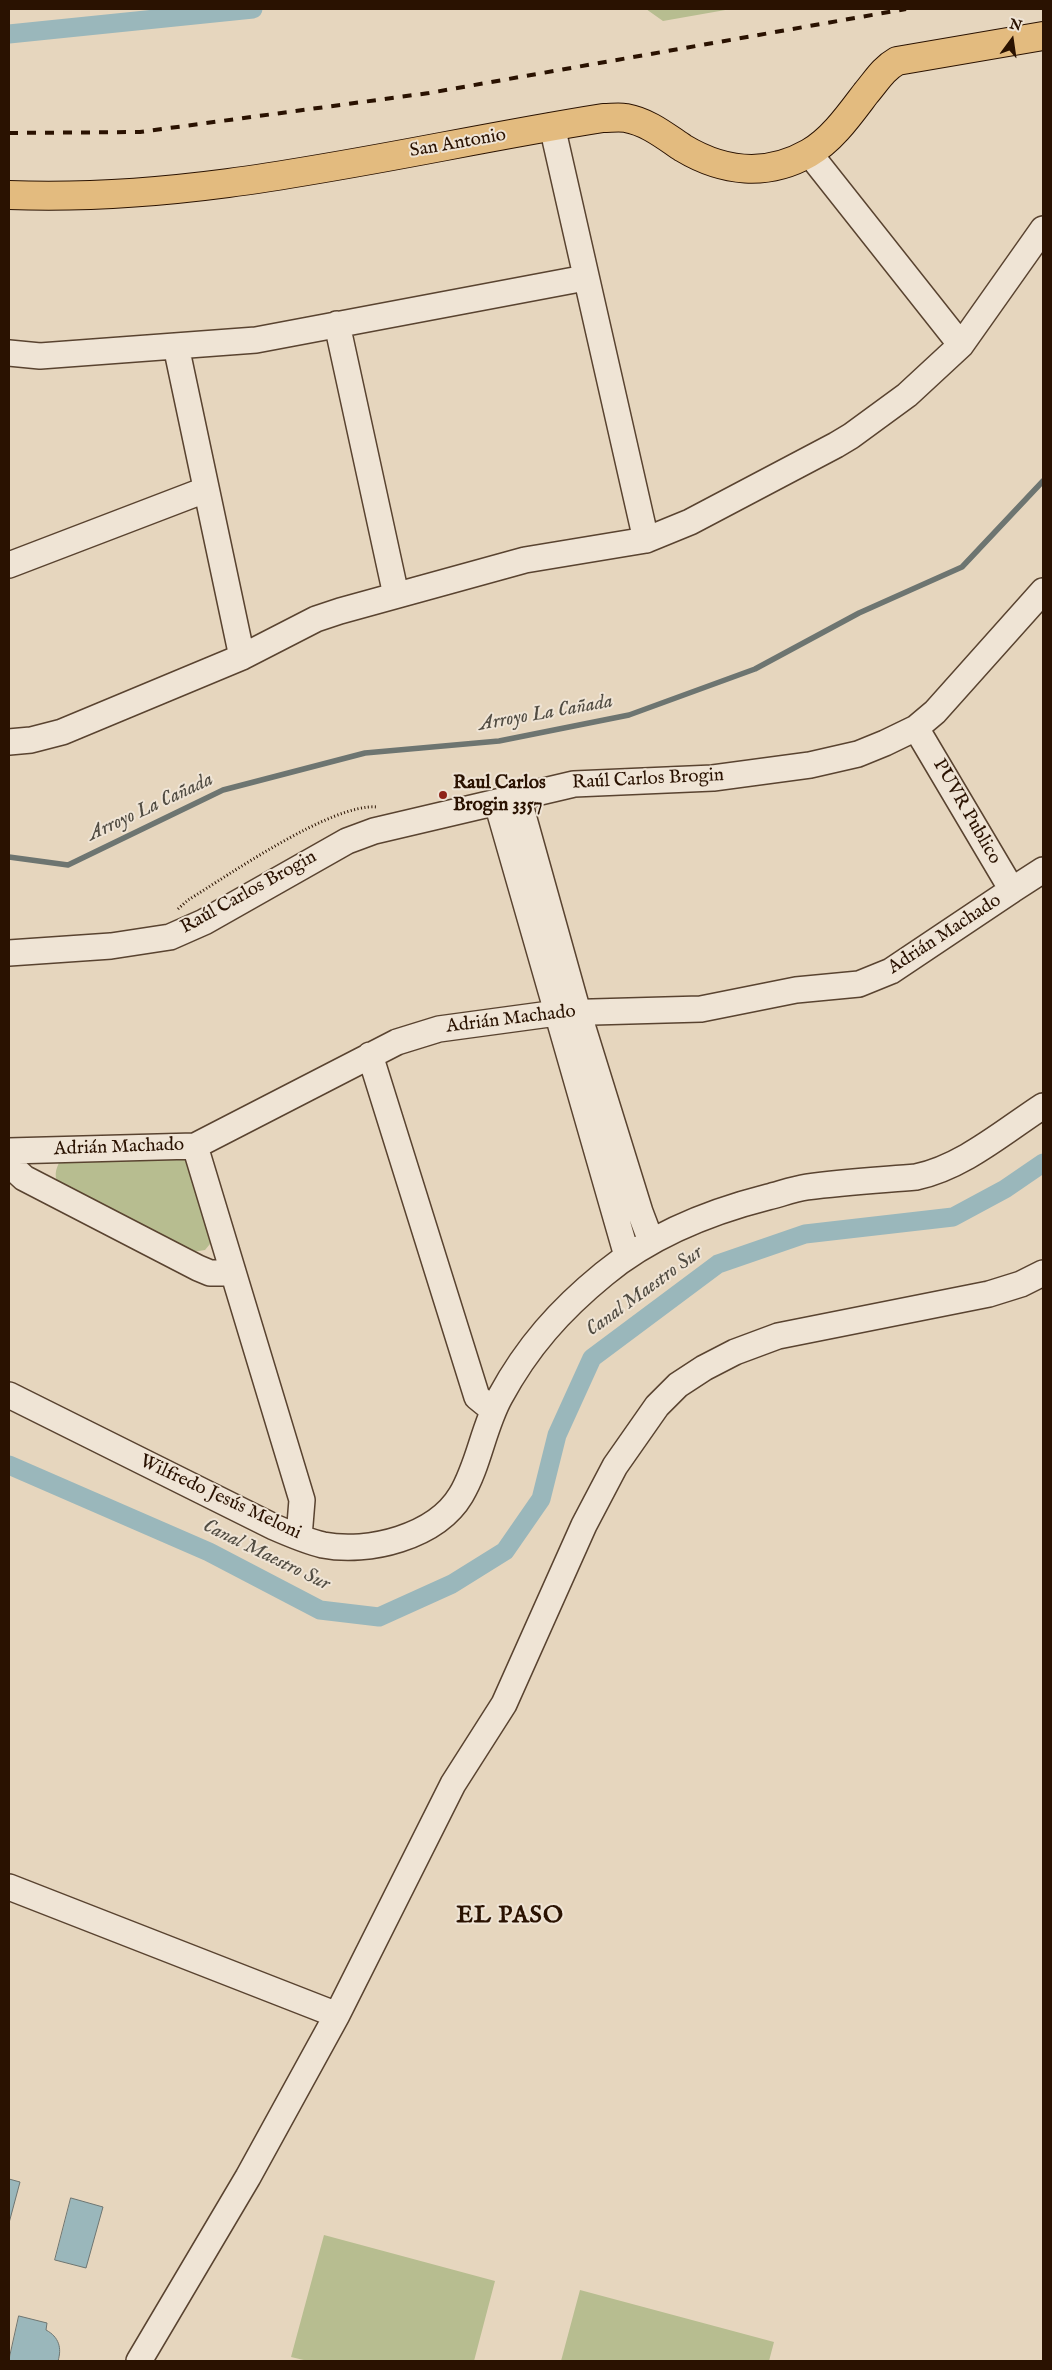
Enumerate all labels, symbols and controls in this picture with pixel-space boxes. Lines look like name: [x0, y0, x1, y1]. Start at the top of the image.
north arrow: [987, 15, 1037, 65]
text: N: [1008, 15, 1024, 36]
street label: San Antonio: [408, 124, 508, 164]
water label: Arroyo La Cañada: [477, 690, 615, 738]
street label: PUVR Publico: [927, 755, 1005, 869]
street label: Raúl Carlos Brogin: [572, 765, 724, 795]
water label: Arroyo La Cañada: [85, 769, 217, 847]
place label: Raul Carlos Brogin 3357: [453, 773, 546, 817]
marker: Raul Carlos Brogin 3357: [437, 789, 449, 801]
street label: Raúl Carlos Brogin: [177, 846, 321, 940]
street label: Adrián Machado: [884, 890, 1006, 980]
street label: Adrián Machado: [445, 1001, 577, 1039]
street label: Adrián Machado: [53, 1134, 185, 1162]
water label: Canal Maestro Sur: [582, 1242, 708, 1342]
street label: Wilfredo Jesús Meloni: [136, 1451, 304, 1545]
water label: Canal Maestro Sur: [198, 1515, 334, 1597]
district label: EL PASO: [455, 1903, 565, 1931]

